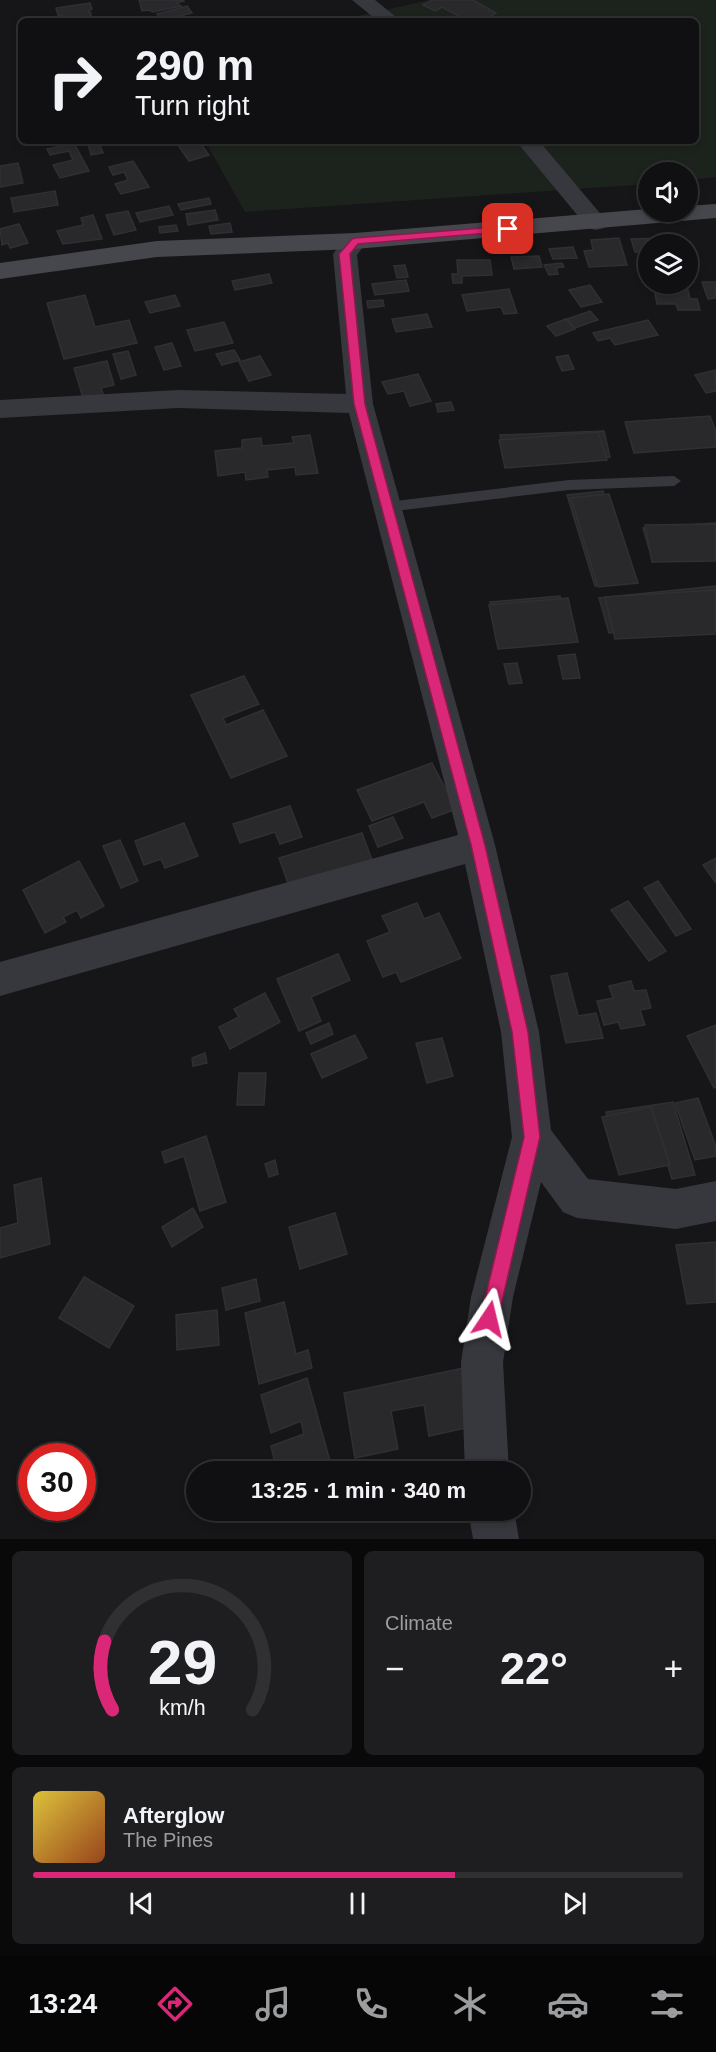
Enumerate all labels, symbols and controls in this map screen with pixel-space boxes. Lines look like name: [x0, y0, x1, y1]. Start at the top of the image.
icon: right: [36, 42, 114, 120]
text: 290 m: [135, 42, 254, 89]
text: Turn right: [135, 91, 250, 121]
map controls: [638, 162, 698, 294]
button: sound: [638, 162, 698, 222]
pin: [482, 203, 533, 254]
icon: arrive: [491, 212, 524, 245]
button: layers: [638, 234, 698, 294]
position arrow: [457, 1287, 521, 1351]
speed limit sign: 30: [18, 1443, 96, 1521]
text: 13:25 · 1 min · 340 m: [251, 1478, 466, 1503]
text: Climate: [385, 1612, 453, 1634]
text: 29: [147, 1628, 217, 1697]
text: 22°: [500, 1643, 568, 1694]
text: −: [385, 1650, 404, 1687]
text: +: [664, 1650, 683, 1687]
text: km/h: [159, 1696, 205, 1720]
text: Afterglow: [123, 1803, 224, 1828]
text: The Pines: [123, 1829, 213, 1851]
icon: previous: [125, 1887, 158, 1920]
icon: pause: [341, 1887, 374, 1920]
icon: next: [558, 1887, 591, 1920]
icon: directions: [154, 1983, 196, 2025]
icon: music: [252, 1983, 294, 2025]
icon: phone: [350, 1983, 392, 2025]
icon: climate: [449, 1983, 491, 2025]
icon: car: [547, 1983, 589, 2025]
icon: filters: [646, 1983, 688, 2025]
text: 13:24: [28, 1989, 97, 2019]

